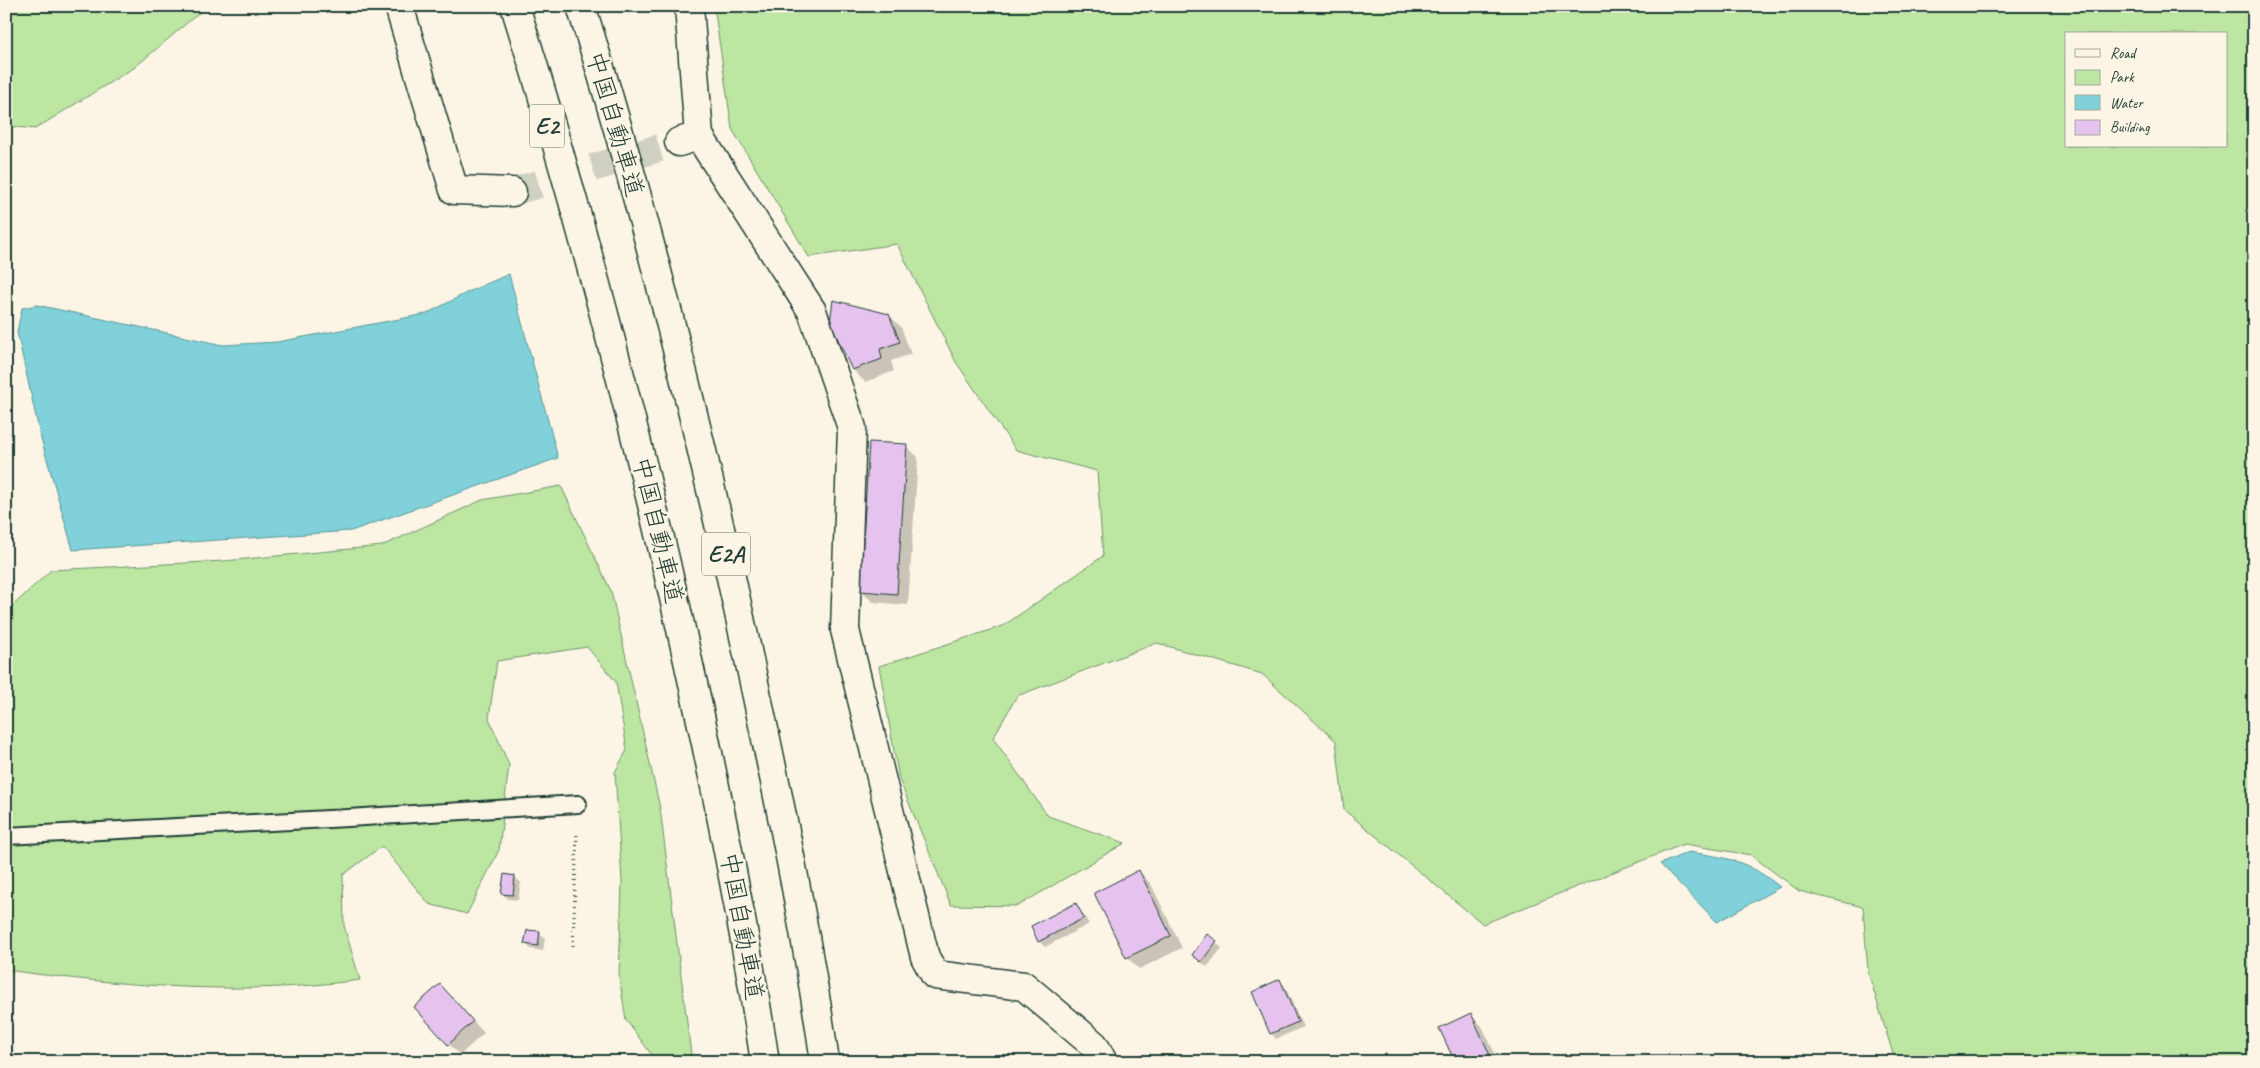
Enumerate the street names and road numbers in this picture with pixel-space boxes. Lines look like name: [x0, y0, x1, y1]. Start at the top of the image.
street label: 中国自動車道: [579, 47, 651, 201]
road number: E2: [530, 104, 564, 148]
street label: 中国自動車道: [626, 453, 690, 607]
road number: E2A: [702, 532, 750, 576]
street label: 中国自動車道: [713, 849, 771, 1003]

